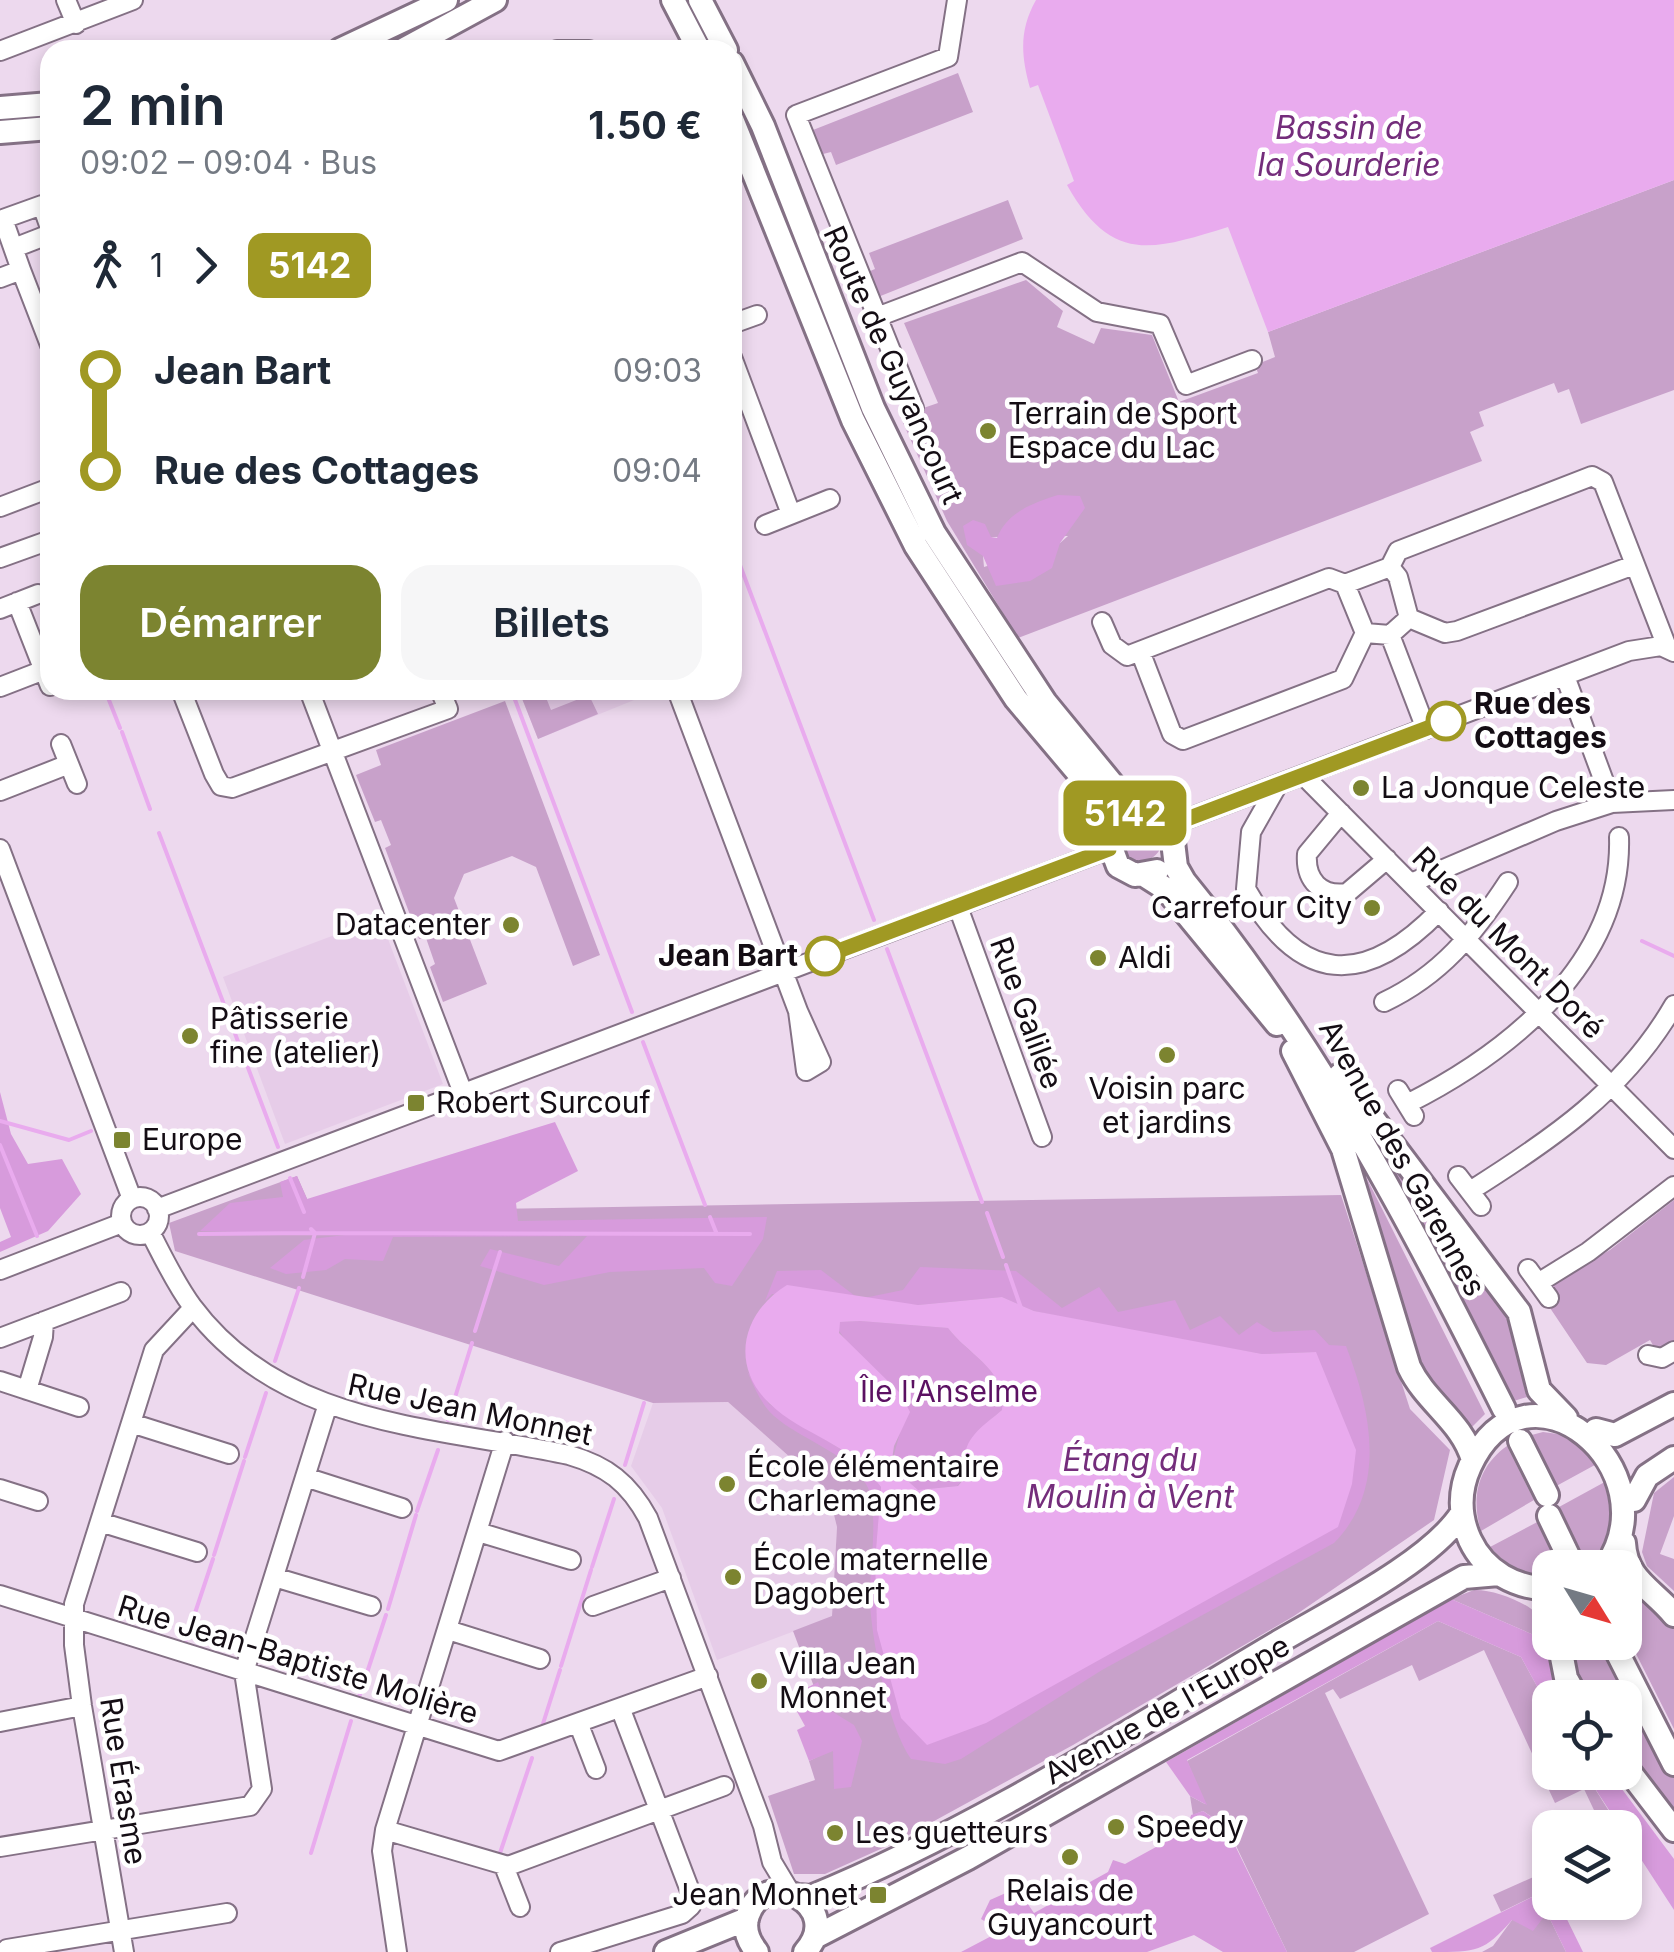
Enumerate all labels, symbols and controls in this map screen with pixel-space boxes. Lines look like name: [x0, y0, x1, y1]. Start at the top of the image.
text: 2 min: [80, 72, 226, 138]
text: 1.50 €: [588, 102, 702, 148]
water label: Bassin de la Sourderie: [1257, 108, 1441, 184]
text: 09:02 – 09:04 · Bus: [80, 143, 377, 182]
street label: Route de Guyancourt: [816, 220, 971, 509]
icon: walk: [80, 238, 135, 293]
icon: forward: [178, 238, 233, 293]
text: 5142: [268, 244, 351, 286]
text: 1: [150, 246, 163, 285]
text: Jean Bart: [154, 347, 331, 393]
text: 09:03: [613, 351, 702, 390]
place label: Terrain de Sport Espace du Lac: [1008, 395, 1238, 465]
marker: Terrain de Sport Espace du Lac: [977, 420, 999, 442]
text: Rue des Cottages: [154, 447, 479, 493]
text: 09:04: [612, 451, 702, 490]
button: Démarrer: [80, 565, 381, 680]
button: Billets: [401, 565, 702, 680]
place label: Rue des Cottages: [1474, 685, 1607, 755]
marker: Rue des Cottages: [1427, 702, 1465, 740]
place label: La Jonque Celeste: [1381, 769, 1645, 805]
marker: La Jonque Celeste: [1350, 777, 1372, 799]
line badge: 5142: [1055, 780, 1195, 846]
text: 5142: [1083, 792, 1167, 834]
street label: Rue du Mont Doré: [1405, 839, 1612, 1046]
place label: Carrefour City: [1151, 889, 1352, 925]
marker: Carrefour City: [1361, 897, 1383, 919]
place label: Datacenter: [335, 906, 491, 942]
marker: Datacenter: [500, 914, 522, 936]
street label: Rue Galilée: [983, 932, 1071, 1094]
place label: Jean Bart: [658, 937, 798, 973]
marker: Jean Bart: [806, 937, 844, 975]
place label: Aldi: [1118, 939, 1172, 975]
marker: Aldi: [1087, 947, 1109, 969]
place label: Pâtisserie fine (atelier): [210, 1000, 381, 1070]
street label: Avenue des Garennes: [1312, 1013, 1494, 1302]
marker: Pâtisserie fine (atelier): [179, 1025, 201, 1047]
marker: Voisin parc et jardins: [1156, 1044, 1178, 1066]
place label: Voisin parc et jardins: [1088, 1070, 1246, 1140]
place label: Robert Surcouf: [436, 1084, 650, 1120]
marker: Robert Surcouf: [405, 1092, 427, 1114]
place label: Europe: [142, 1121, 242, 1157]
marker: Europe: [111, 1129, 133, 1151]
street label: Rue Jean Monnet: [345, 1366, 596, 1453]
park label: Île l'Anselme: [859, 1373, 1038, 1409]
water label: Étang du Moulin à Vent: [1026, 1440, 1234, 1516]
place label: École élémentaire Charlemagne: [747, 1448, 999, 1518]
marker: École élémentaire Charlemagne: [716, 1473, 738, 1495]
place label: École maternelle Dagobert: [753, 1541, 989, 1611]
north arrow: [1532, 1550, 1642, 1660]
map controls: [1532, 1550, 1642, 1920]
marker: École maternelle Dagobert: [722, 1566, 744, 1588]
street label: Rue Jean-Baptiste Molière: [114, 1587, 483, 1731]
street label: Avenue de l'Europe: [1038, 1627, 1295, 1791]
place label: Villa Jean Monnet: [779, 1645, 916, 1715]
marker: Villa Jean Monnet: [748, 1670, 770, 1692]
button: locate: [1532, 1680, 1642, 1790]
street label: Rue Érasme: [93, 1695, 155, 1867]
place label: Speedy: [1136, 1808, 1244, 1844]
button: layers: [1532, 1810, 1642, 1920]
place label: Les guetteurs: [855, 1814, 1048, 1850]
marker: Speedy: [1105, 1816, 1127, 1838]
marker: Les guetteurs: [824, 1822, 846, 1844]
marker: Relais de Guyancourt: [1059, 1846, 1081, 1868]
place label: Relais de Guyancourt: [987, 1872, 1153, 1942]
place label: Jean Monnet: [672, 1876, 858, 1912]
marker: Jean Monnet: [867, 1884, 889, 1906]

